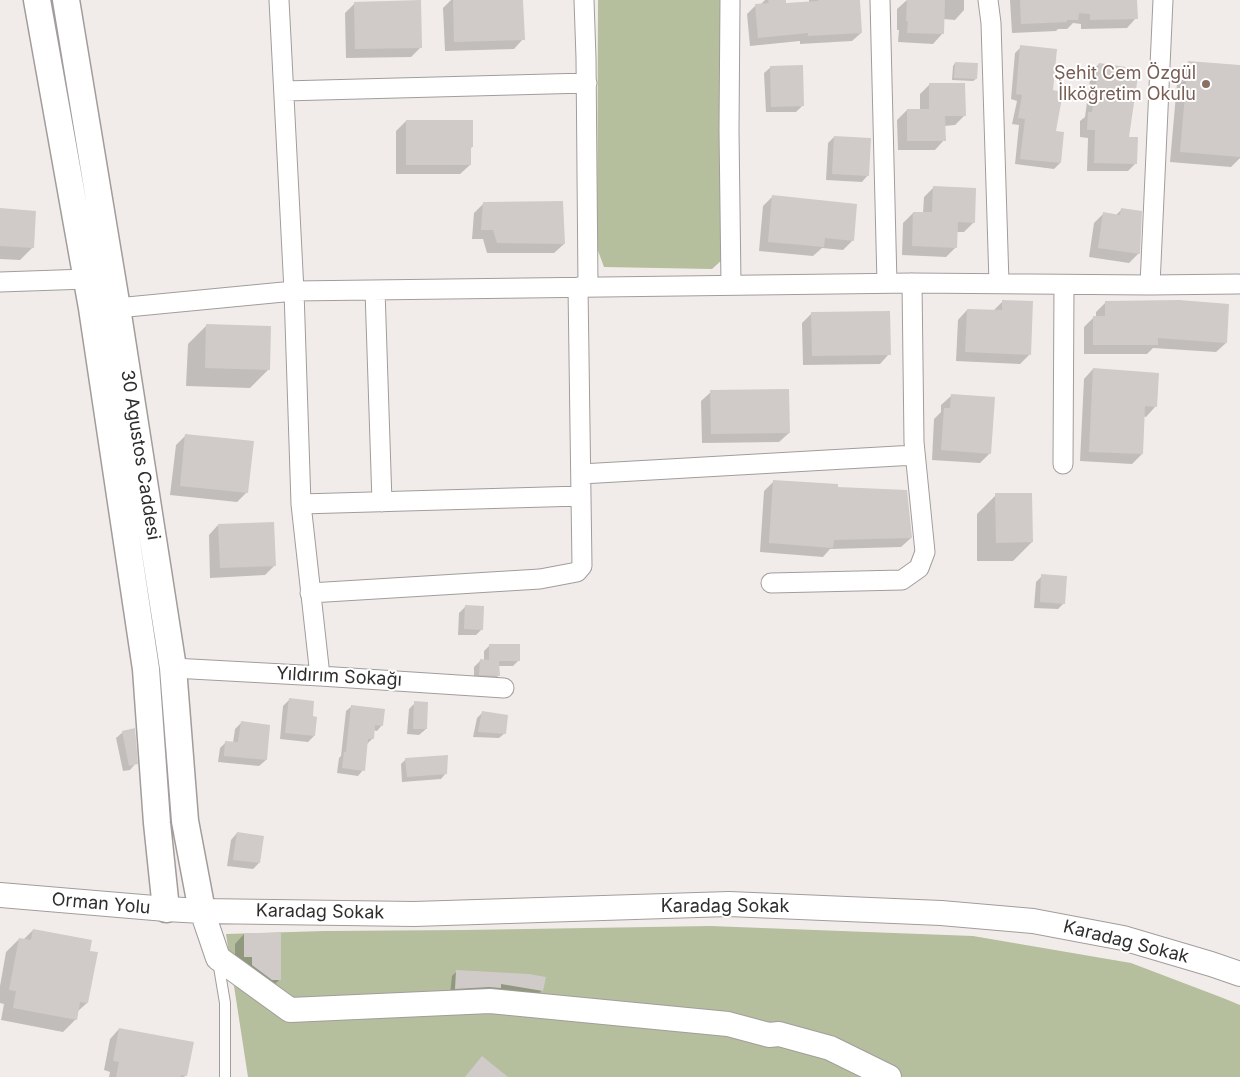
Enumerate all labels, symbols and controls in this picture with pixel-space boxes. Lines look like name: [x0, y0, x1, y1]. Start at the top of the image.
place label: Şehit Cem Özgül İlköğretim Okulu: [1054, 63, 1196, 106]
marker: Şehit Cem Özgül İlköğretim Okulu: [1200, 78, 1212, 90]
street label: 30 Agustos Caddesi: [116, 368, 164, 542]
street label: Yıldırım Sokağı: [276, 663, 402, 691]
street label: Orman Yolu: [51, 889, 151, 919]
street label: Karadag Sokak: [661, 896, 789, 918]
street label: Karadag Sokak: [256, 900, 384, 924]
street label: Karadag Sokak: [1061, 916, 1191, 968]

